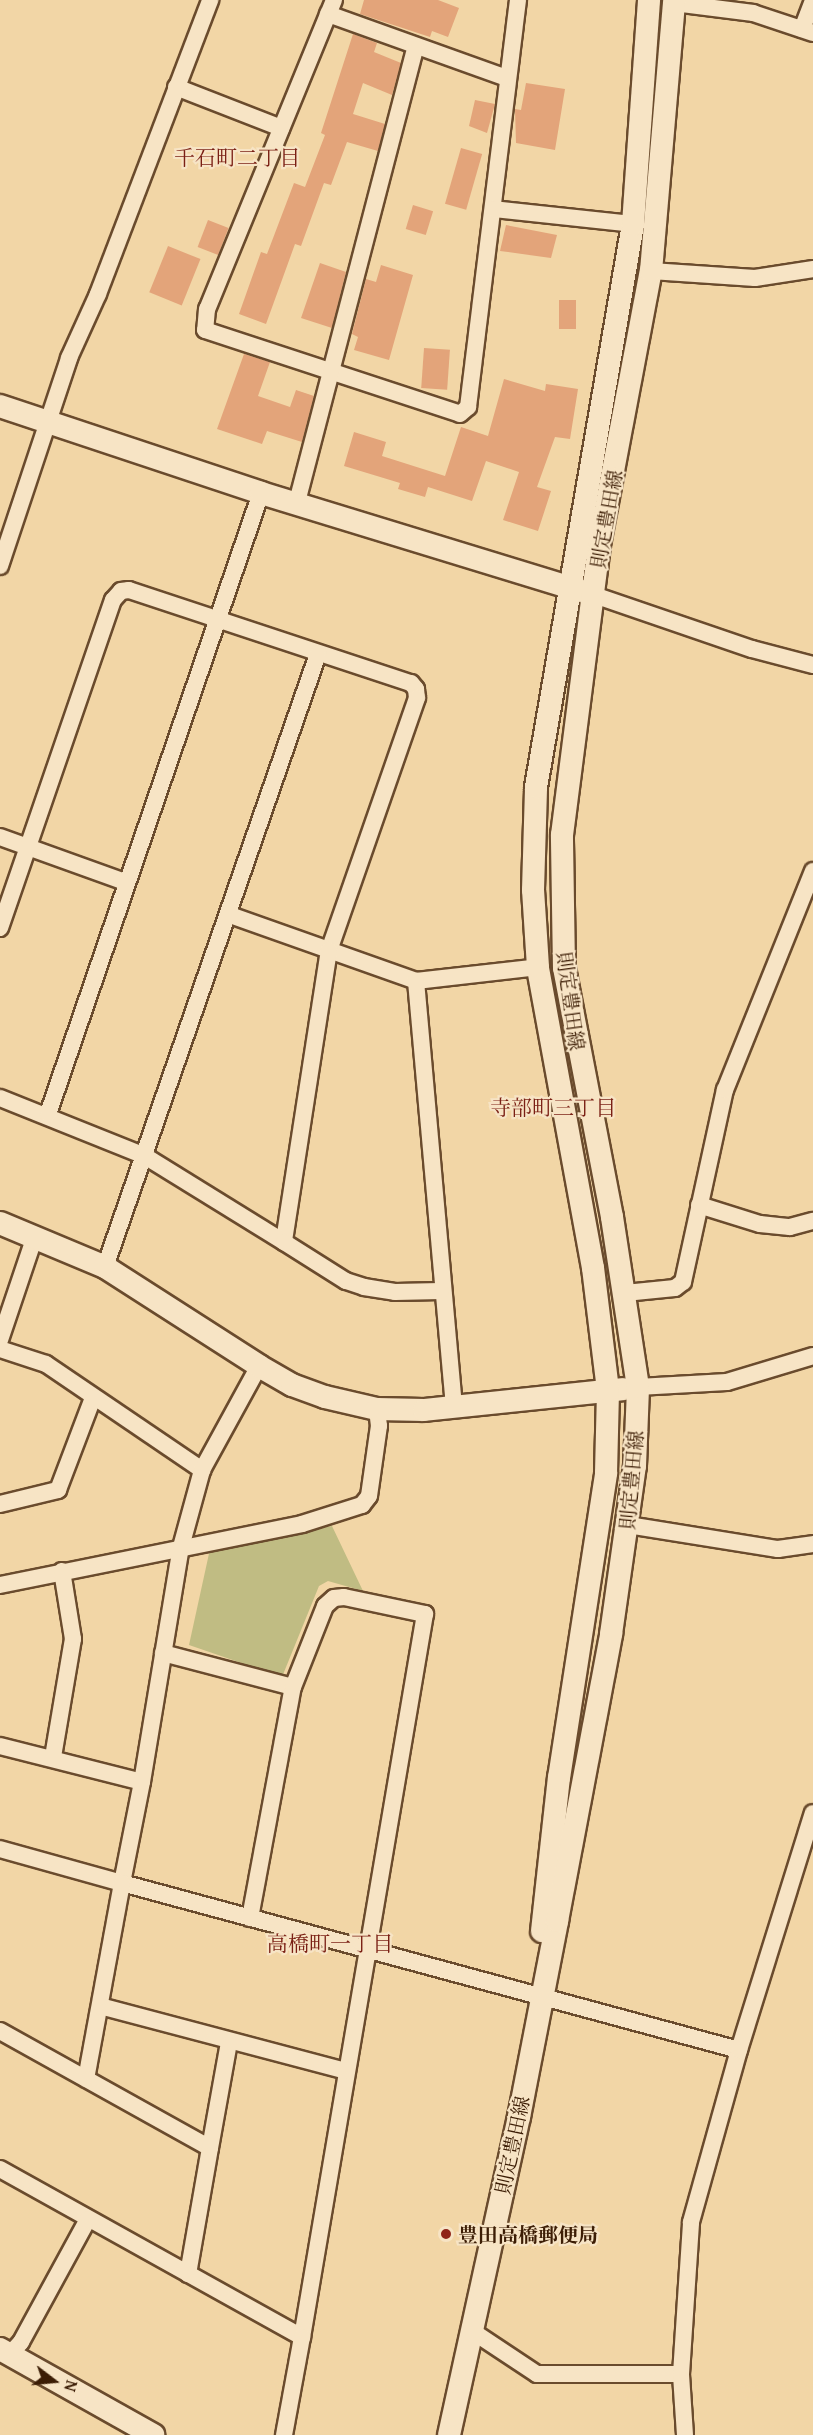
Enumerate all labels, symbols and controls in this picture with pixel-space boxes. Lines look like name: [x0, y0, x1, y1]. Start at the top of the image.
district label: 千石町二丁目: [174, 145, 300, 171]
street label: 則定豊田線: [585, 468, 627, 570]
street label: 則定豊田線: [552, 950, 590, 1052]
district label: 寺部町三丁目: [490, 1095, 616, 1121]
street label: 則定豊田線: [615, 1429, 647, 1531]
district label: 高橋町一丁目: [267, 1931, 393, 1957]
street label: 則定豊田線: [490, 2094, 534, 2196]
place label: 豊田高橋郵便局: [458, 2222, 598, 2246]
marker: 豊田高橋郵便局: [439, 2227, 453, 2241]
north arrow: [24, 2351, 84, 2411]
text: N: [58, 2378, 84, 2394]

